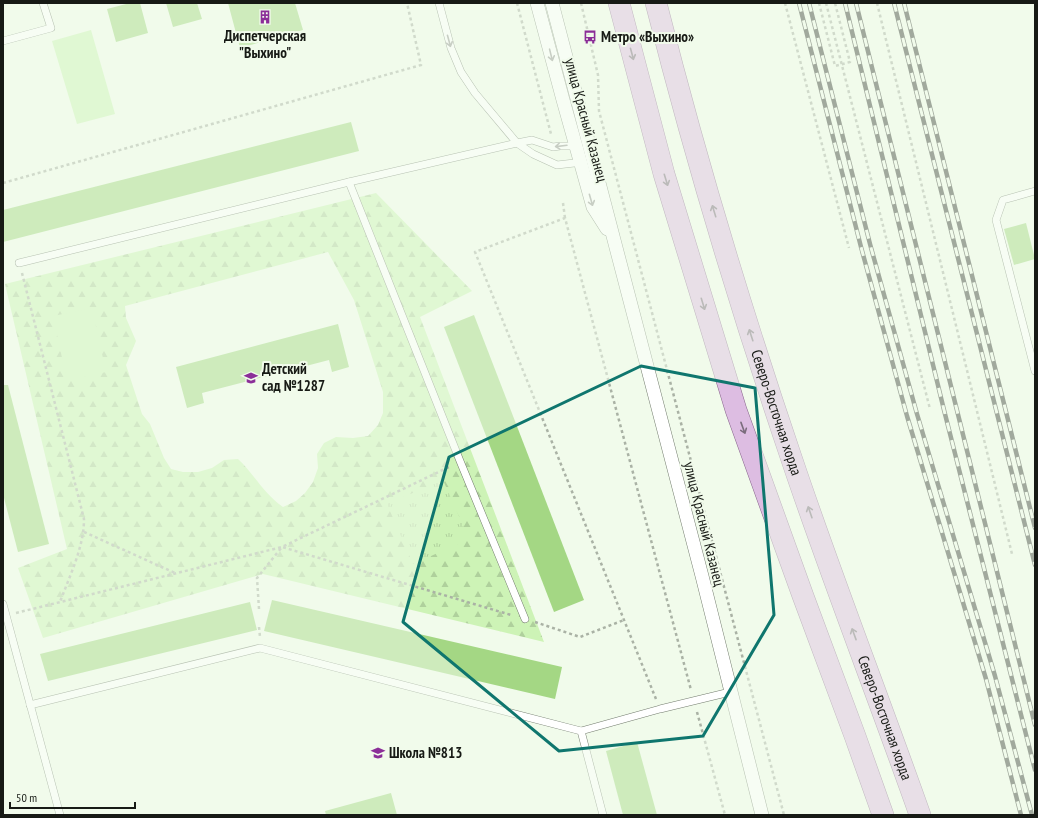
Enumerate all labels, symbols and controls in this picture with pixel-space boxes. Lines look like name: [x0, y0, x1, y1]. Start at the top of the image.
building icon: Диспетчерская "Выхино": [257, 9, 273, 25]
place label: Диспетчерская "Выхино": [224, 26, 306, 62]
place label: Метро «Выхино»: [601, 27, 694, 46]
bus stop icon: Метро «Выхино»: [582, 29, 598, 45]
one-way arrow: [446, 34, 453, 47]
one-way arrow: [629, 48, 636, 61]
one-way arrow: [548, 49, 556, 62]
street label: улица Красный Казанец: [561, 56, 612, 184]
one-way arrow: [555, 142, 568, 150]
one-way arrow: [663, 173, 670, 186]
one-way arrow: [588, 193, 595, 206]
one-way arrow: [710, 204, 717, 217]
one-way arrow: [700, 298, 708, 310]
one-way arrow: [747, 329, 754, 342]
street label: Северо-Восточная хорда: [747, 347, 806, 478]
place label: Детский сад №1287: [262, 359, 325, 395]
school or university icon: Детский сад №1287: [243, 370, 259, 386]
one-way arrow: [740, 422, 747, 435]
street label: улица Красный Казанец: [680, 460, 729, 588]
one-way arrow: [806, 505, 813, 518]
one-way arrow: [850, 628, 858, 640]
street label: Северо-Восточная хорда: [854, 653, 917, 783]
place label: Школа №813: [389, 743, 462, 762]
school or university icon: Школа №813: [370, 745, 386, 761]
scale bar: [10, 784, 135, 810]
text: 50 m: [16, 790, 37, 805]

